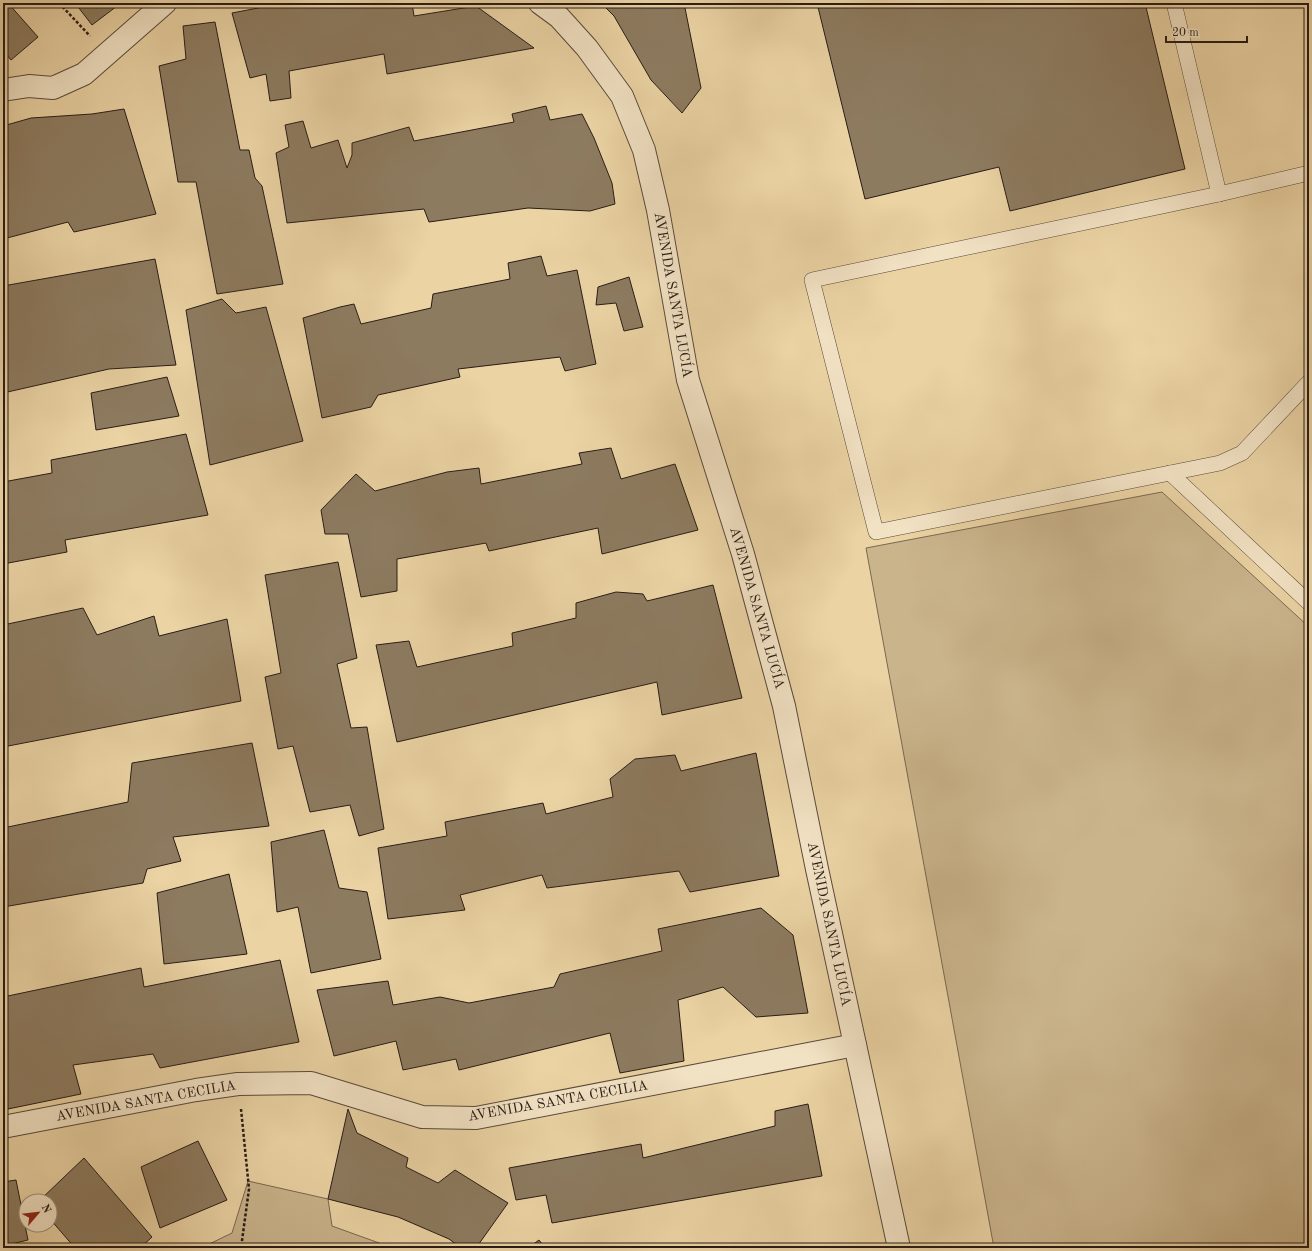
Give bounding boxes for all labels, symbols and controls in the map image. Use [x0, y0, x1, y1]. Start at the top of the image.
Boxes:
scale bar [1166, 18, 1247, 44]
text: 20 m [1172, 27, 1199, 39]
street label: AVENIDA SANTA LUCÍA [652, 211, 697, 379]
street label: AVENIDA SANTA LUCÍA [727, 525, 790, 691]
street label: AVENIDA SANTA LUCÍA [805, 840, 856, 1008]
street label: AVENIDA SANTA CECILIA [55, 1078, 237, 1124]
street label: AVENIDA SANTA CECILIA [467, 1078, 649, 1124]
north arrow [18, 1193, 58, 1233]
text: N [39, 1203, 53, 1216]

